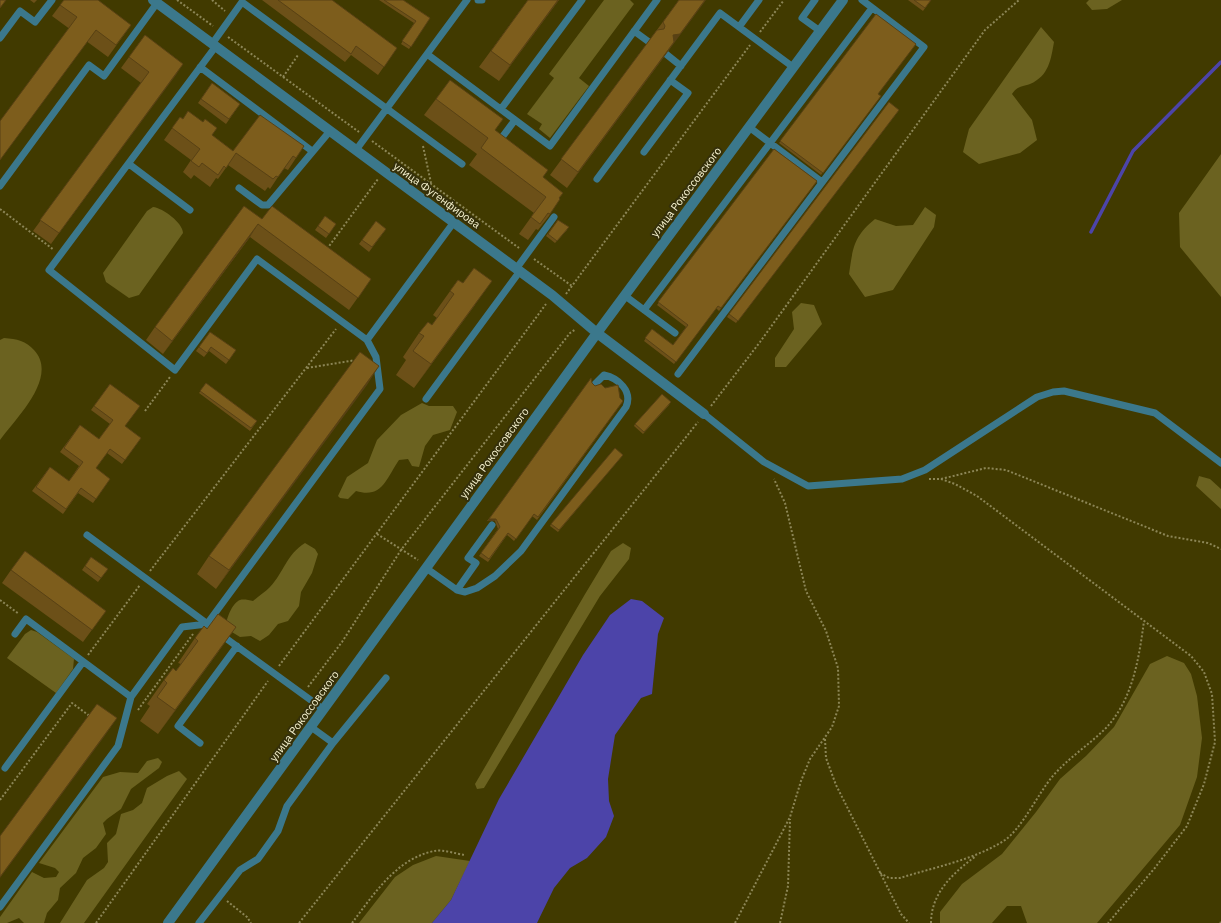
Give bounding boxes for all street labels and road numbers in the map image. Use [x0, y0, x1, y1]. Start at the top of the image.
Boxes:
street label: улица Рокоссовского [648, 144, 724, 240]
street label: улица Фугенфирова [391, 159, 483, 231]
street label: улица Рокоссовского [456, 405, 532, 501]
street label: улица Рокоссовского [266, 668, 342, 764]

